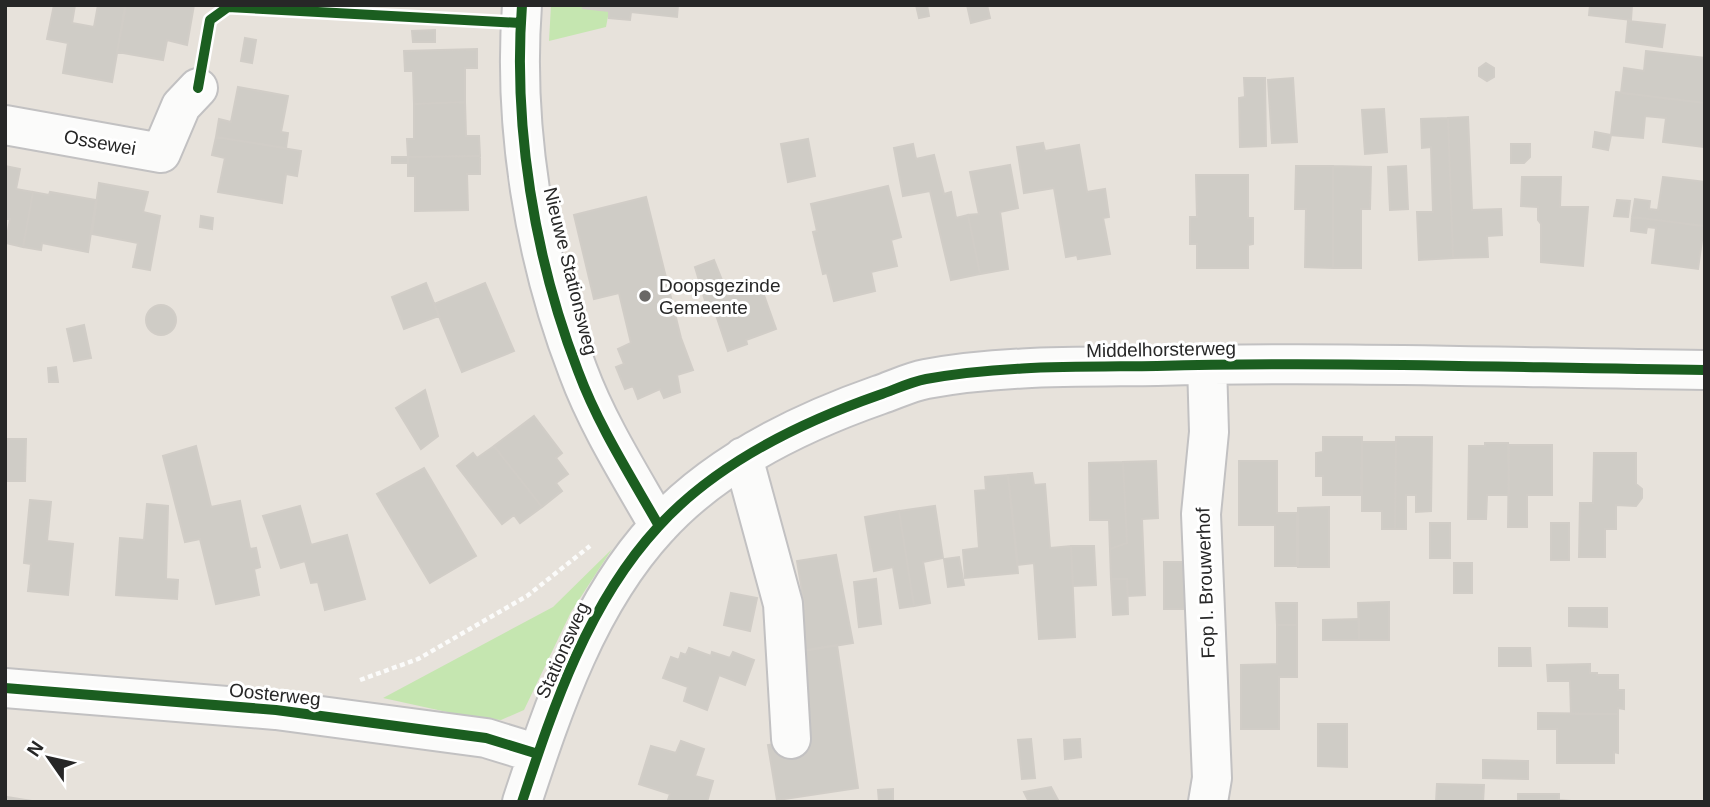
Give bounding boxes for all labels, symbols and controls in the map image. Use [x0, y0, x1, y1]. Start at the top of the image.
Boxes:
street label: Ossewei [62, 126, 138, 159]
street label: Nieuwe Stationsweg [540, 185, 602, 357]
place label: Doopsgezinde Gemeente [659, 275, 780, 318]
marker: Doopsgezinde Gemeente [637, 288, 653, 304]
street label: Middelhorsterweg [1086, 338, 1236, 361]
street label: Fop I. Brouwerhof [1192, 506, 1219, 659]
street label: Stationsweg [532, 599, 593, 702]
street label: Oosterweg [228, 679, 322, 710]
north arrow [14, 723, 84, 793]
text: N [23, 737, 48, 760]

